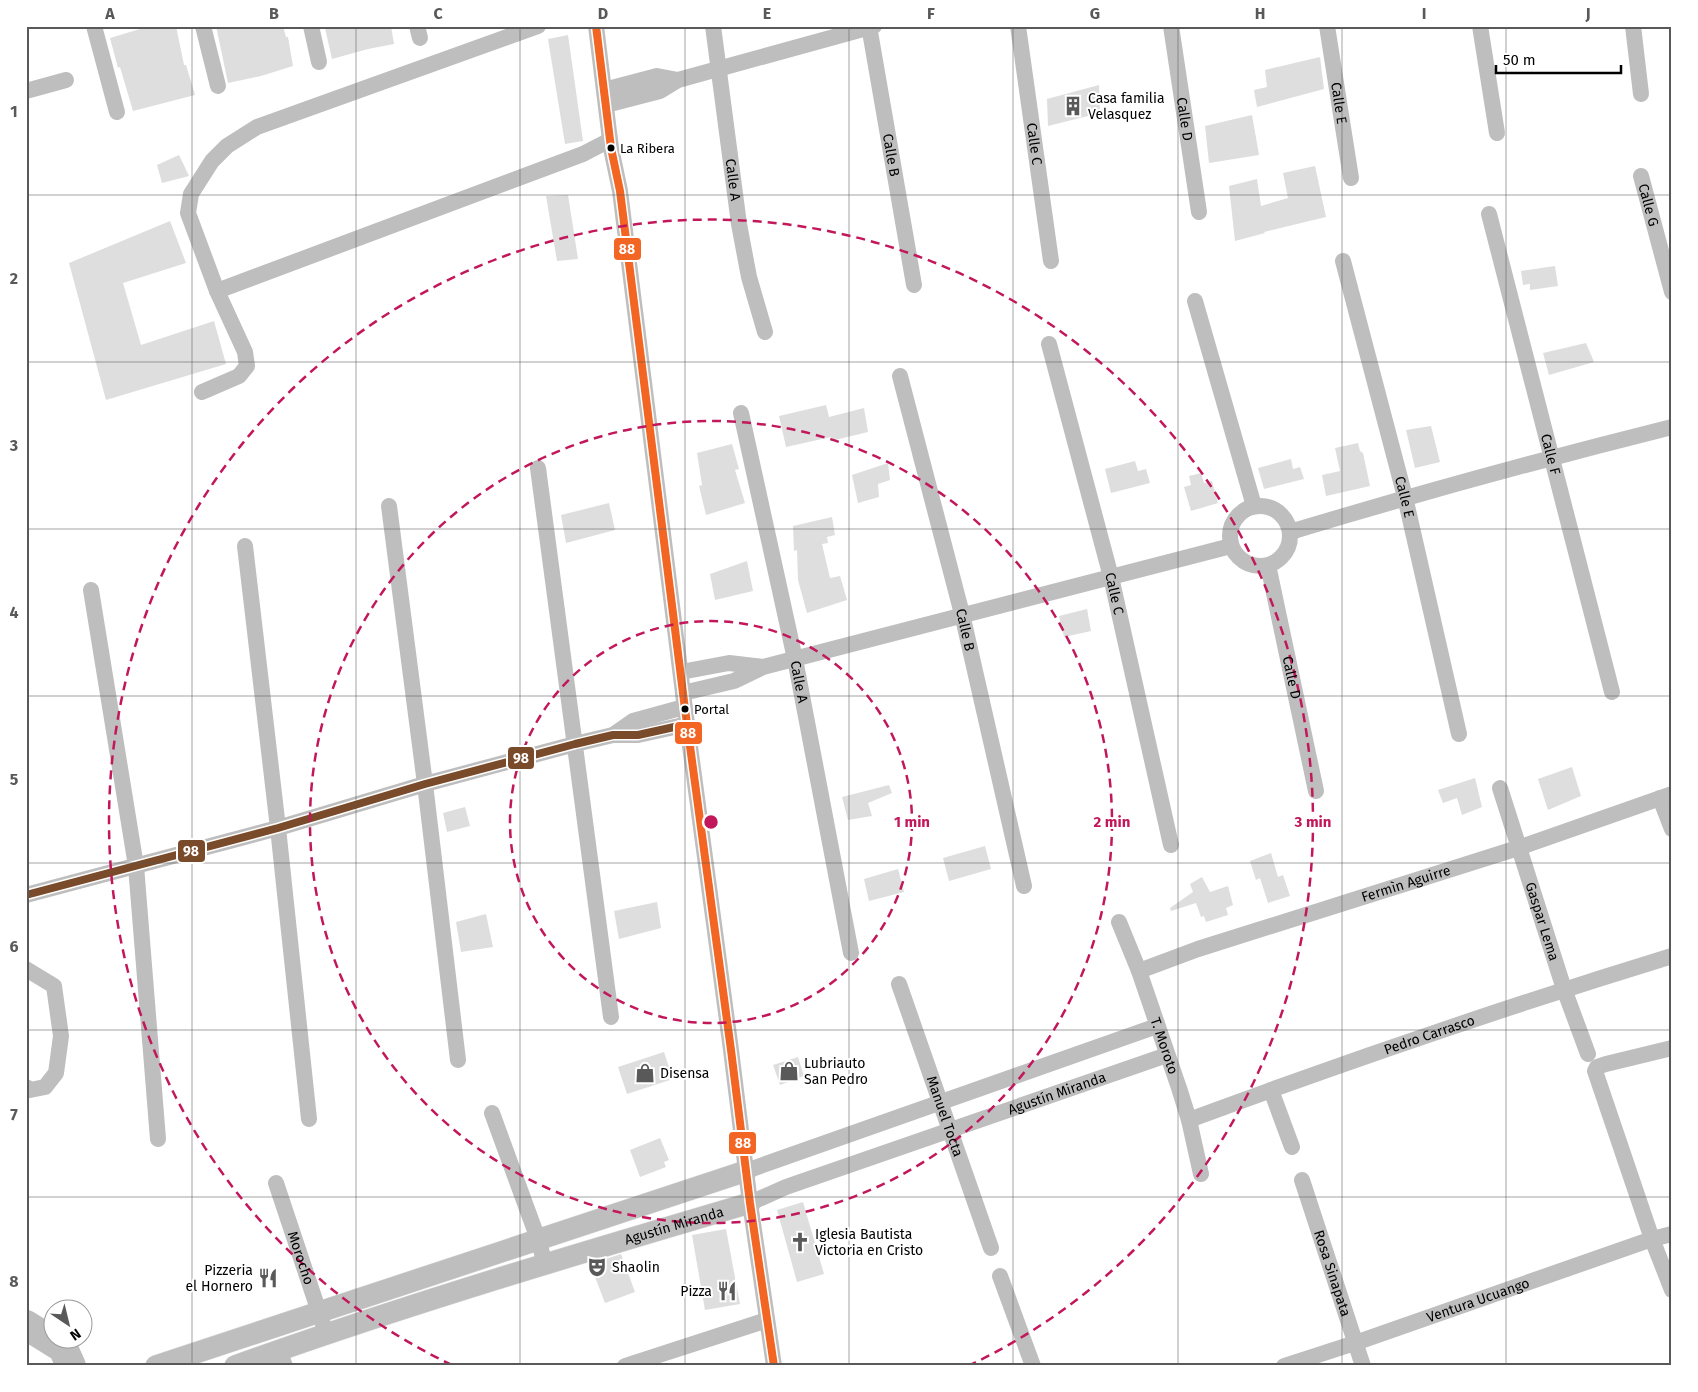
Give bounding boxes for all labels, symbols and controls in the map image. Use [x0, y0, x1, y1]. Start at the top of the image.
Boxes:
text: A [104, 4, 115, 23]
text: B [269, 4, 279, 23]
text: C [433, 4, 443, 23]
text: D [598, 4, 608, 23]
text: E [763, 4, 771, 23]
text: F [927, 4, 935, 23]
text: G [1090, 4, 1100, 23]
text: H [1255, 4, 1265, 23]
text: I [1422, 4, 1426, 23]
text: J [1584, 4, 1591, 23]
scale bar [1496, 42, 1620, 74]
text: 50 m [1503, 51, 1536, 69]
street label: Calle E [1327, 81, 1350, 125]
place label: Casa familia Velasquez [1088, 90, 1165, 123]
building icon: Casa familia Velasquez [1062, 95, 1084, 117]
street label: Calle D [1173, 96, 1196, 142]
text: 1 [10, 102, 18, 121]
street label: Calle C [1023, 122, 1045, 166]
street label: Calle B [879, 132, 903, 178]
place label: La Ribera [620, 141, 675, 156]
marker: La Ribera [606, 143, 616, 153]
street label: Calle A [721, 157, 744, 202]
street label: Calle G [1634, 182, 1662, 228]
line badge: 88 [613, 237, 642, 261]
text: 88 [619, 241, 635, 258]
text: 2 [10, 269, 18, 288]
street label: Calle F [1537, 432, 1564, 477]
text: 3 [9, 436, 18, 455]
street label: Calle E [1391, 475, 1417, 520]
street label: Calle C [1101, 571, 1127, 616]
text: 4 [9, 603, 19, 622]
street label: Calle B [952, 607, 978, 653]
street label: Calle D [1279, 654, 1304, 701]
street label: Calle A [786, 659, 811, 704]
place label: Portal [694, 702, 729, 717]
marker: Portal [680, 704, 690, 714]
line badge: 88 [674, 721, 703, 745]
text: 88 [680, 725, 696, 742]
line badge: 98 [507, 746, 535, 770]
text: 98 [513, 750, 529, 767]
text: 5 [10, 770, 19, 789]
centre of rings [702, 813, 720, 831]
text: 1 min [894, 813, 930, 831]
text: 2 min [1094, 813, 1130, 831]
text: 3 min [1294, 813, 1331, 831]
line badge: 98 [177, 839, 206, 863]
text: 98 [183, 843, 199, 860]
street label: Fermìn Aguirre [1359, 862, 1453, 906]
street label: Gaspar Lema [1522, 880, 1562, 963]
text: 6 [9, 937, 19, 956]
street label: Pedro Carrasco [1382, 1012, 1477, 1058]
street label: T. Moroto [1147, 1015, 1182, 1077]
place label: Lubriauto San Pedro [804, 1055, 868, 1088]
shop icon: Lubriauto San Pedro [778, 1060, 800, 1082]
shop icon: Disensa [634, 1062, 656, 1084]
place label: Disensa [660, 1065, 709, 1082]
street label: Agustín Miranda [1006, 1069, 1108, 1118]
street label: Manuel Tocta [923, 1074, 967, 1159]
text: 7 [10, 1105, 18, 1124]
line badge: 88 [728, 1131, 757, 1155]
text: 88 [735, 1135, 751, 1152]
street label: Agustín Miranda [623, 1203, 726, 1249]
place label: Iglesia Bautista Victoria en Cristo [815, 1226, 923, 1259]
street label: Rosa Sinapata [1310, 1228, 1354, 1319]
street label: Morocho [284, 1229, 317, 1287]
church icon: Iglesia Bautista Victoria en Cristo [789, 1231, 811, 1253]
theatre icon: Shaolin [586, 1256, 608, 1278]
place label: Shaolin [612, 1259, 660, 1276]
place label: Pizzeria el Hornero [185, 1262, 253, 1295]
restaurant icon: Pizzeria el Hornero [257, 1267, 279, 1289]
text: 8 [9, 1272, 19, 1291]
street label: Ventura Ucuango [1424, 1275, 1532, 1326]
restaurant icon: Pizza [716, 1280, 738, 1302]
place label: Pizza [680, 1283, 712, 1300]
north arrow [42, 1300, 92, 1350]
text: N [66, 1325, 84, 1344]

